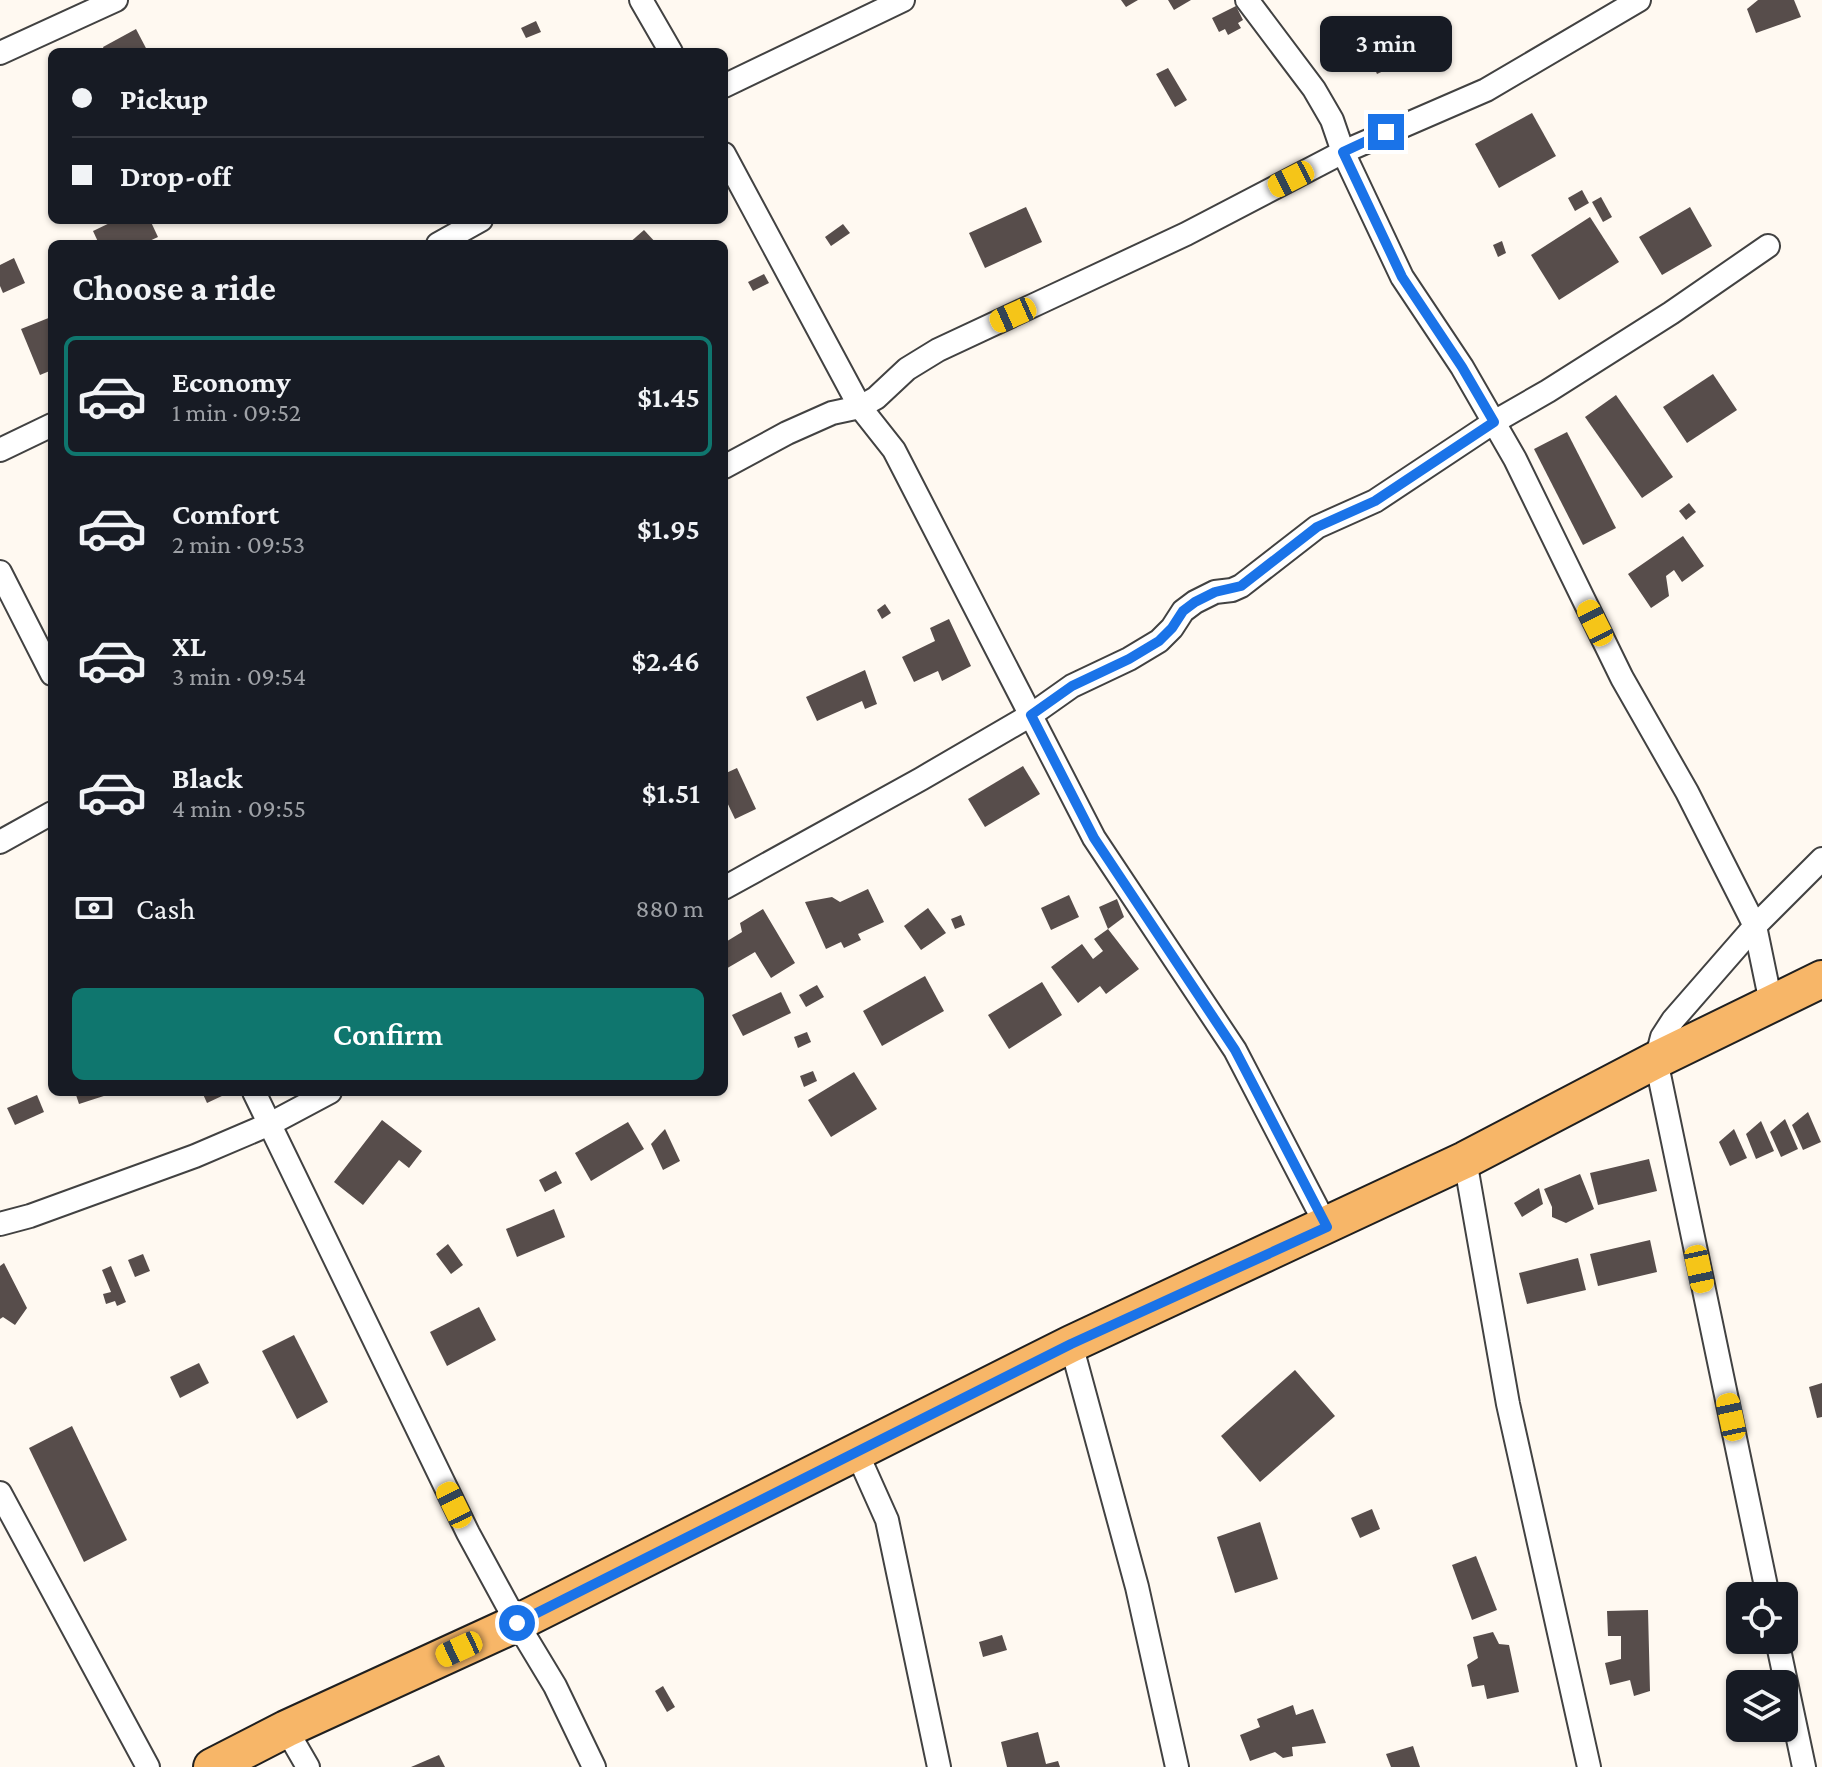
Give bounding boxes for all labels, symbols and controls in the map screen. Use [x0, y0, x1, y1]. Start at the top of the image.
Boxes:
callout: 3 min [1320, 16, 1452, 72]
text: 3 min [1356, 29, 1416, 58]
text: Pickup [120, 82, 208, 115]
route end [1368, 114, 1404, 150]
car [1264, 157, 1318, 201]
text: Drop-off [120, 159, 231, 192]
text: Choose a ride [72, 268, 276, 308]
car [986, 294, 1040, 336]
icon: car [76, 360, 148, 432]
text: Economy [172, 365, 291, 398]
text: $1.45 [637, 380, 700, 413]
text: 1 min · 09:52 [172, 398, 301, 427]
icon: car [76, 492, 148, 564]
text: Comfort [172, 497, 279, 530]
text: $1.95 [637, 512, 700, 545]
text: 2 min · 09:53 [172, 530, 305, 559]
car [1573, 596, 1617, 650]
icon: car [76, 624, 148, 696]
text: XL [172, 629, 206, 662]
text: $2.46 [632, 644, 700, 677]
text: 3 min · 09:54 [172, 662, 306, 691]
icon: car [76, 756, 148, 828]
text: Black [172, 761, 243, 794]
text: $1.51 [642, 776, 700, 809]
text: 4 min · 09:55 [172, 794, 306, 823]
icon: cash [72, 886, 116, 930]
text: Cash [136, 892, 195, 925]
text: 880 m [636, 894, 704, 923]
button: Confirm [72, 988, 704, 1080]
car [1682, 1243, 1716, 1295]
car [1714, 1391, 1748, 1443]
car [433, 1478, 475, 1532]
map controls [1726, 1582, 1798, 1742]
button: locate [1726, 1582, 1798, 1654]
route start [499, 1605, 535, 1641]
car [432, 1628, 486, 1670]
button: layers [1726, 1670, 1798, 1742]

